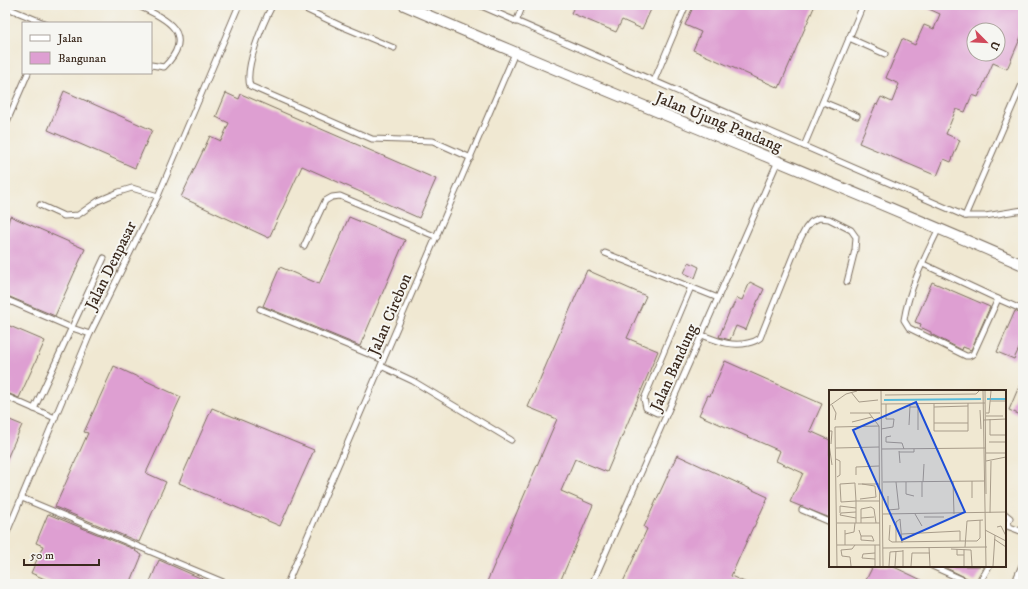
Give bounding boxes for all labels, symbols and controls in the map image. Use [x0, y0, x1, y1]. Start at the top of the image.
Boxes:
legend [22, 22, 152, 74]
north arrow [966, 22, 1006, 62]
text: Jalan [57, 31, 83, 46]
text: U [986, 39, 1002, 53]
text: Bangunan [58, 51, 107, 66]
street label: Jalan Ujung Pandang [650, 87, 785, 157]
street label: Jalan Denpasar [80, 218, 141, 315]
street label: Jalan Cirebon [363, 270, 416, 360]
street label: Jalan Bandung [645, 321, 702, 416]
inset map [829, 390, 1006, 567]
scale bar [24, 541, 99, 567]
text: 50 m [30, 548, 54, 563]

